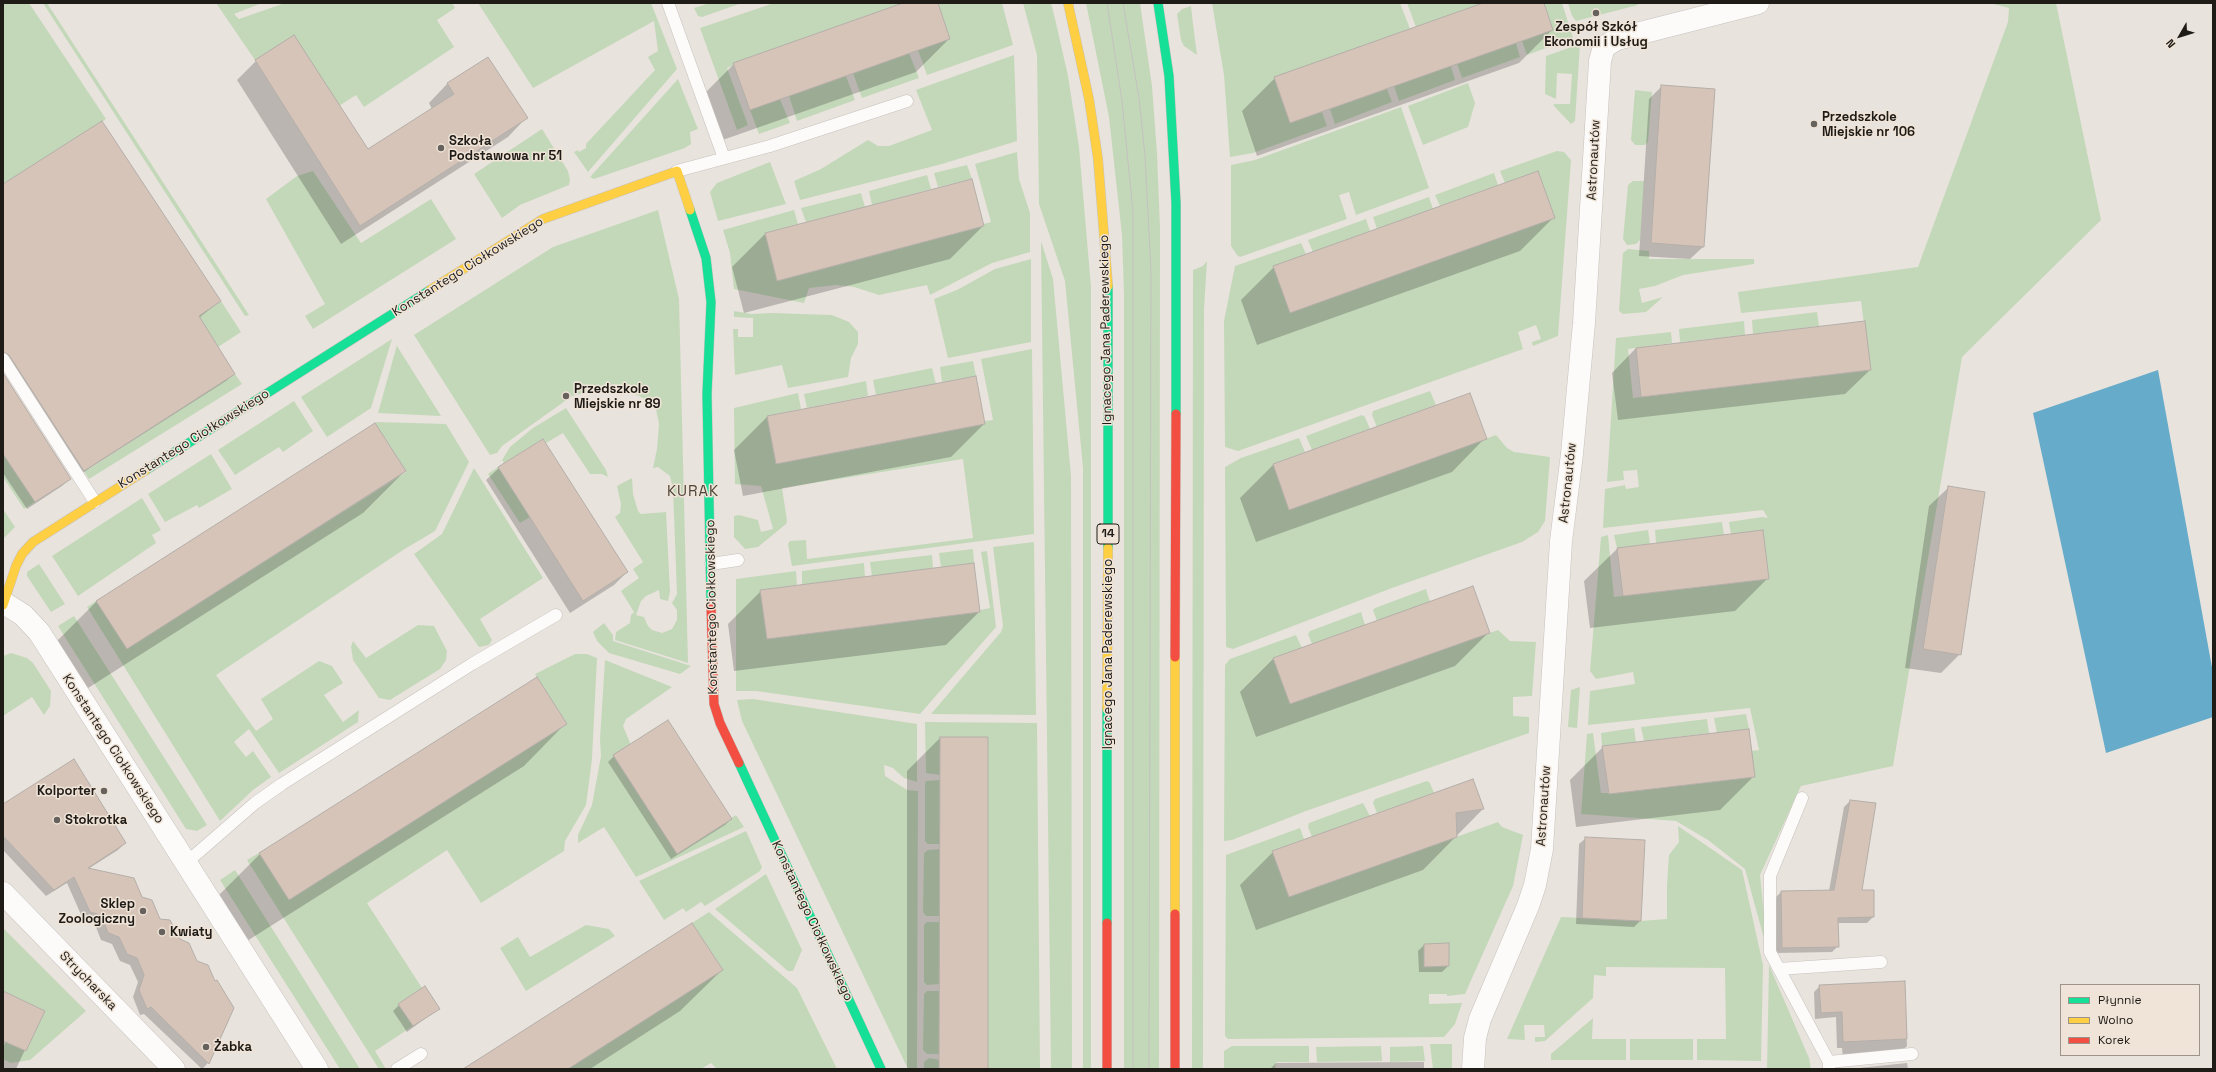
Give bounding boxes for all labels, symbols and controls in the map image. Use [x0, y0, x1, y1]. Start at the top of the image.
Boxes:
marker: Zespół Szkół Ekonomii i Usług [1591, 8, 1601, 18]
north arrow [2160, 16, 2200, 56]
place label: Zespół Szkół Ekonomii i Usług [1544, 19, 1648, 50]
text: N [2163, 36, 2178, 51]
place label: Przedszkole Miejskie nr 106 [1822, 109, 1915, 140]
street label: Astronautów [1584, 119, 1604, 201]
marker: Przedszkole Miejskie nr 106 [1809, 119, 1819, 129]
place label: Szkoła Podstawowa nr 51 [449, 133, 562, 164]
marker: Szkoła Podstawowa nr 51 [436, 143, 446, 153]
street label: Konstantego Ciołkowskiego [390, 214, 546, 320]
street label: Ignacego Jana Paderewskiego [1097, 235, 1115, 425]
place label: Przedszkole Miejskie nr 89 [574, 381, 661, 412]
street label: Konstantego Ciołkowskiego [116, 386, 272, 492]
marker: Przedszkole Miejskie nr 89 [561, 391, 571, 401]
street label: Astronautów [1556, 442, 1580, 524]
district label: KURAK [667, 483, 719, 501]
street label: Konstantego Ciołkowskiego [703, 519, 721, 695]
road number: 14 [1097, 524, 1119, 544]
street label: Ignacego Jana Paderewskiego [1100, 559, 1116, 749]
street label: Konstantego Ciołkowskiego [59, 671, 167, 827]
street label: Astronautów [1533, 765, 1555, 847]
place label: Kolporter [37, 783, 96, 799]
marker: Kolporter [99, 786, 109, 796]
place label: Stokrotka [65, 812, 127, 828]
marker: Stokrotka [52, 815, 62, 825]
street label: Konstantego Ciołkowskiego [768, 838, 856, 1004]
place label: Sklep Zoologiczny [58, 896, 135, 927]
marker: Sklep Zoologiczny [138, 906, 148, 916]
place label: Kwiaty [170, 924, 213, 940]
marker: Kwiaty [157, 927, 167, 937]
street label: Strycharska [56, 948, 120, 1014]
legend [2060, 984, 2200, 1056]
text: Płynnie [2098, 992, 2142, 1008]
text: Wolno [2098, 1012, 2133, 1028]
text: Korek [2098, 1032, 2130, 1048]
place label: Żabka [214, 1039, 252, 1055]
marker: Żabka [201, 1042, 211, 1052]

